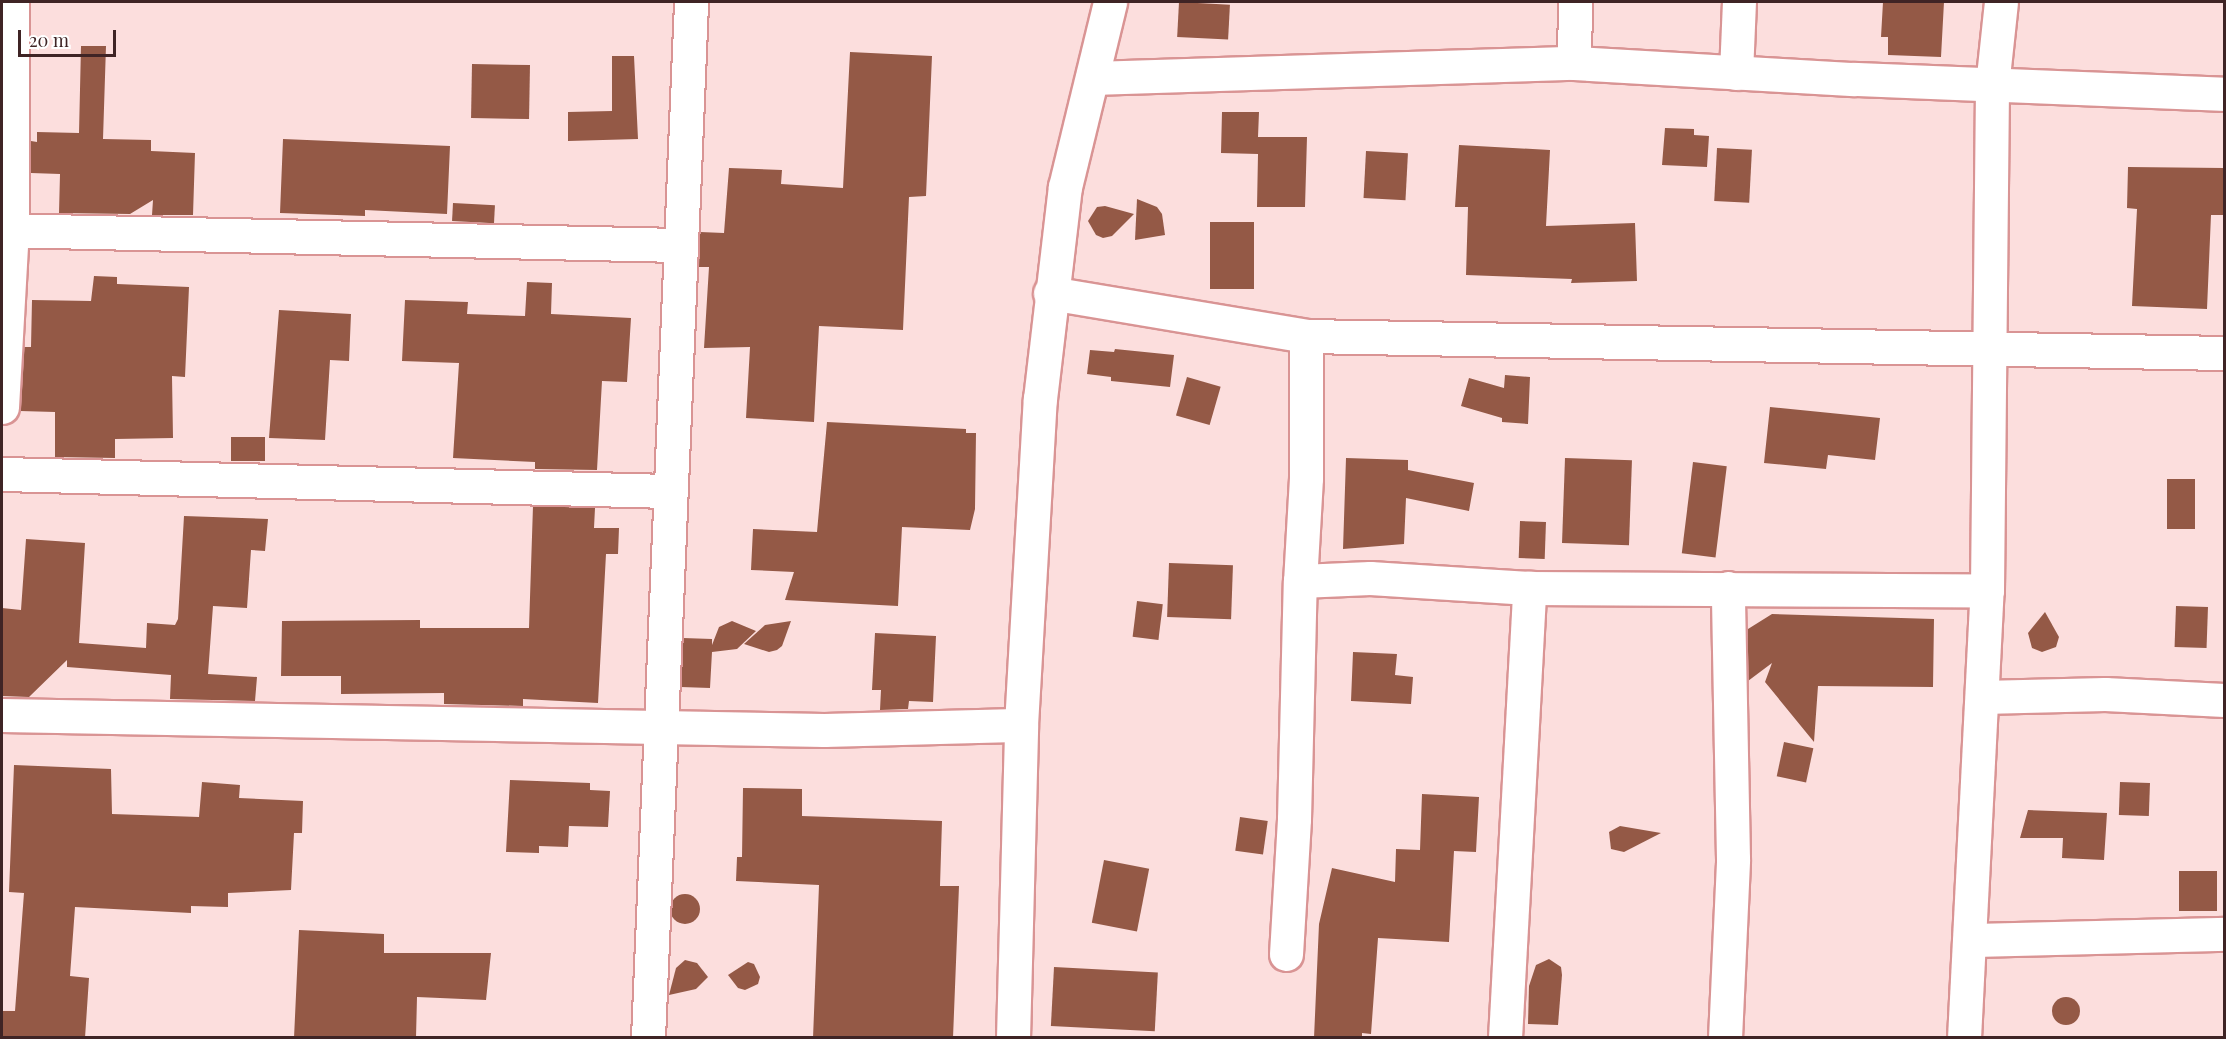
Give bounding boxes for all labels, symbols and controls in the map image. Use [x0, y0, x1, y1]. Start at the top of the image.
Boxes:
scale bar [21, 18, 118, 56]
text: 20 m [29, 28, 69, 52]

